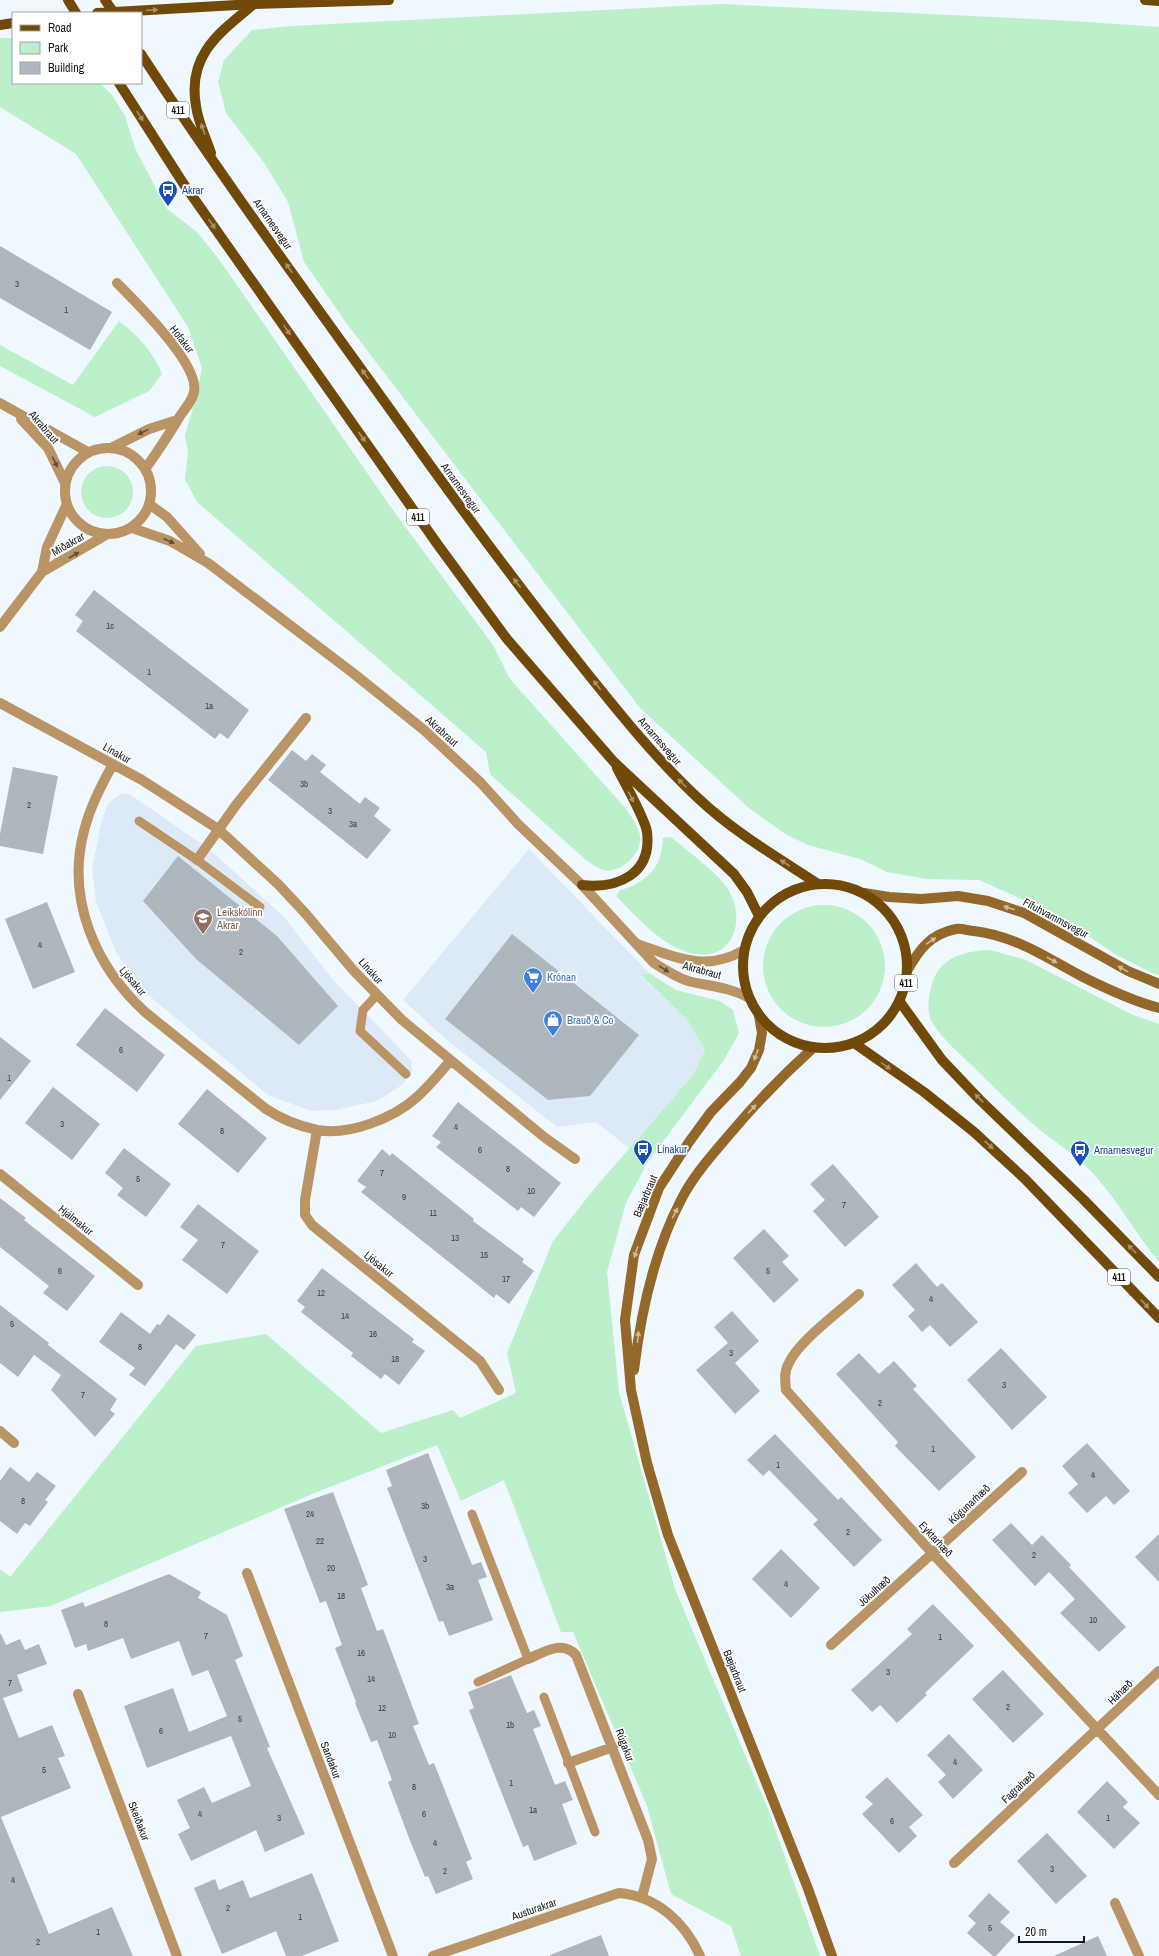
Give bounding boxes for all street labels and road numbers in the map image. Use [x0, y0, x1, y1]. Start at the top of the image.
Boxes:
road number: 411 [167, 102, 189, 118]
street label: Arnarnesvegur [250, 195, 296, 252]
street label: Hofakur [167, 322, 197, 356]
street label: Akrabraut [25, 407, 62, 447]
street label: Arnarnesvegur [437, 459, 484, 516]
road number: 411 [407, 509, 429, 525]
street label: Miðakrar [49, 529, 87, 559]
street label: Akrabraut [422, 712, 462, 750]
street label: Arnarnesvegur [635, 713, 685, 768]
street label: Línakur [100, 740, 134, 766]
street label: Fífuhvammsvegur [1021, 895, 1091, 941]
street label: Línakur [356, 955, 386, 987]
street label: Akrabraut [680, 958, 723, 982]
street label: Ljósakur [117, 964, 149, 998]
road number: 411 [895, 975, 917, 991]
street label: Bæjarbraut [630, 1172, 660, 1219]
street label: Hjálmakur [56, 1202, 96, 1238]
street label: Ljósakur [361, 1248, 397, 1280]
road number: 411 [1108, 1269, 1130, 1285]
street label: Kögunarhæð [945, 1481, 993, 1527]
street label: Eyktarhæð [916, 1518, 956, 1560]
street label: Jökulhæð [855, 1573, 893, 1609]
street label: Bæjarbraut [720, 1648, 750, 1695]
street label: Háhæð [1104, 1677, 1136, 1707]
street label: Rúgakur [612, 1727, 638, 1763]
street label: Sandakur [318, 1739, 344, 1781]
street label: Fagrahæð [998, 1768, 1038, 1806]
street label: Skeiðakur [125, 1800, 153, 1842]
street label: Austurakrar [509, 1895, 558, 1924]

